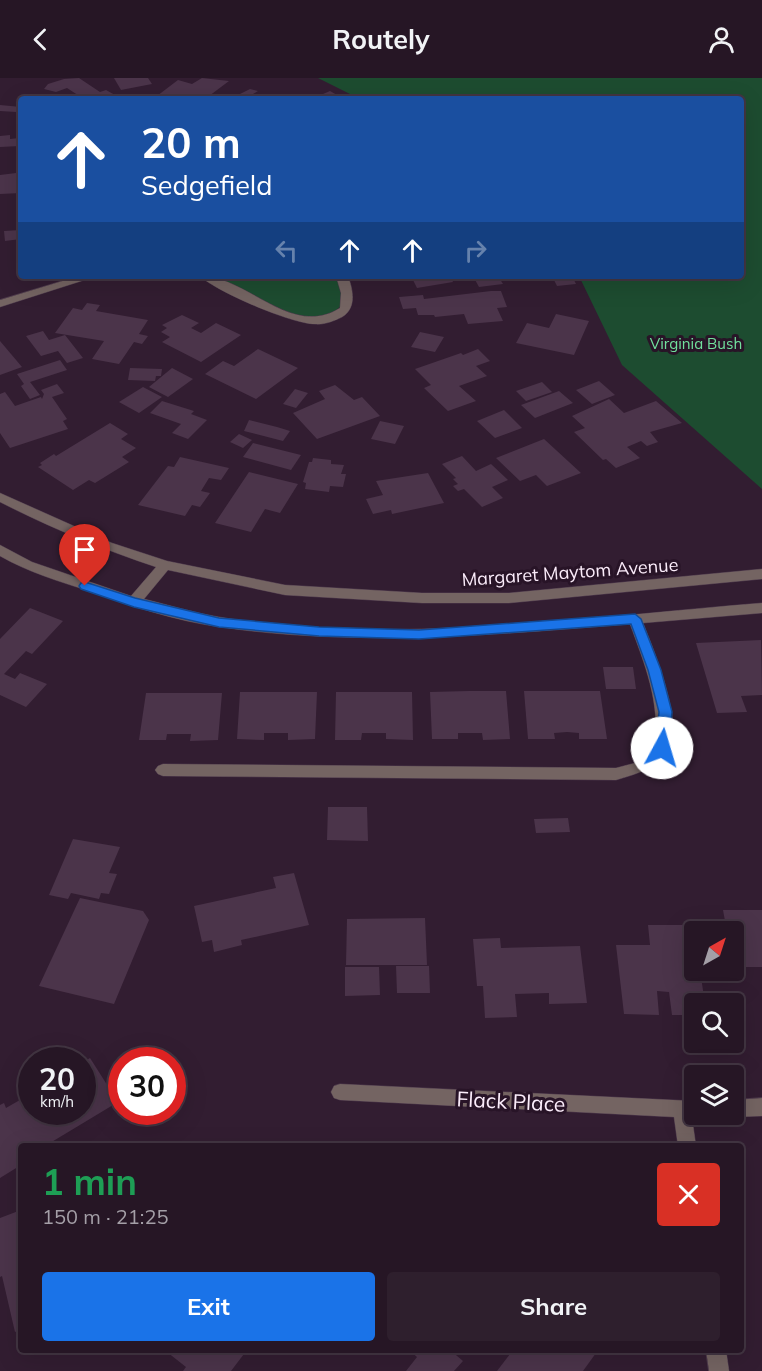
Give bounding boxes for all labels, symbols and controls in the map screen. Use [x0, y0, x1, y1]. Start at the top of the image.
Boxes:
text: Routely [332, 22, 430, 56]
icon: back [24, 23, 57, 56]
icon: person [705, 23, 738, 56]
text: 20 m [141, 116, 241, 169]
icon: ahead [42, 120, 120, 198]
text: Sedgefield [141, 168, 272, 202]
icon: left [270, 234, 303, 267]
icon: ahead [333, 234, 366, 267]
icon: ahead [396, 234, 429, 267]
icon: right [459, 234, 492, 267]
park label: Virginia Bush [650, 334, 742, 353]
pin [59, 524, 110, 586]
icon: arrive [68, 533, 101, 566]
street label: Margaret Maytom Avenue [461, 553, 679, 591]
position arrow [630, 716, 694, 780]
north arrow [684, 921, 744, 981]
map controls [684, 921, 744, 1125]
button: search [684, 993, 744, 1053]
speed limit sign: 30 [108, 1047, 186, 1125]
text: 20 [39, 1060, 75, 1098]
button: layers [684, 1065, 744, 1125]
street label: Flack Place [456, 1085, 566, 1117]
text: km/h [40, 1092, 74, 1111]
text: 1 min [42, 1159, 137, 1204]
button: close [657, 1163, 720, 1226]
text: 150 m · 21:25 [42, 1204, 168, 1229]
button: Exit [42, 1272, 375, 1341]
button: Share [387, 1272, 720, 1341]

